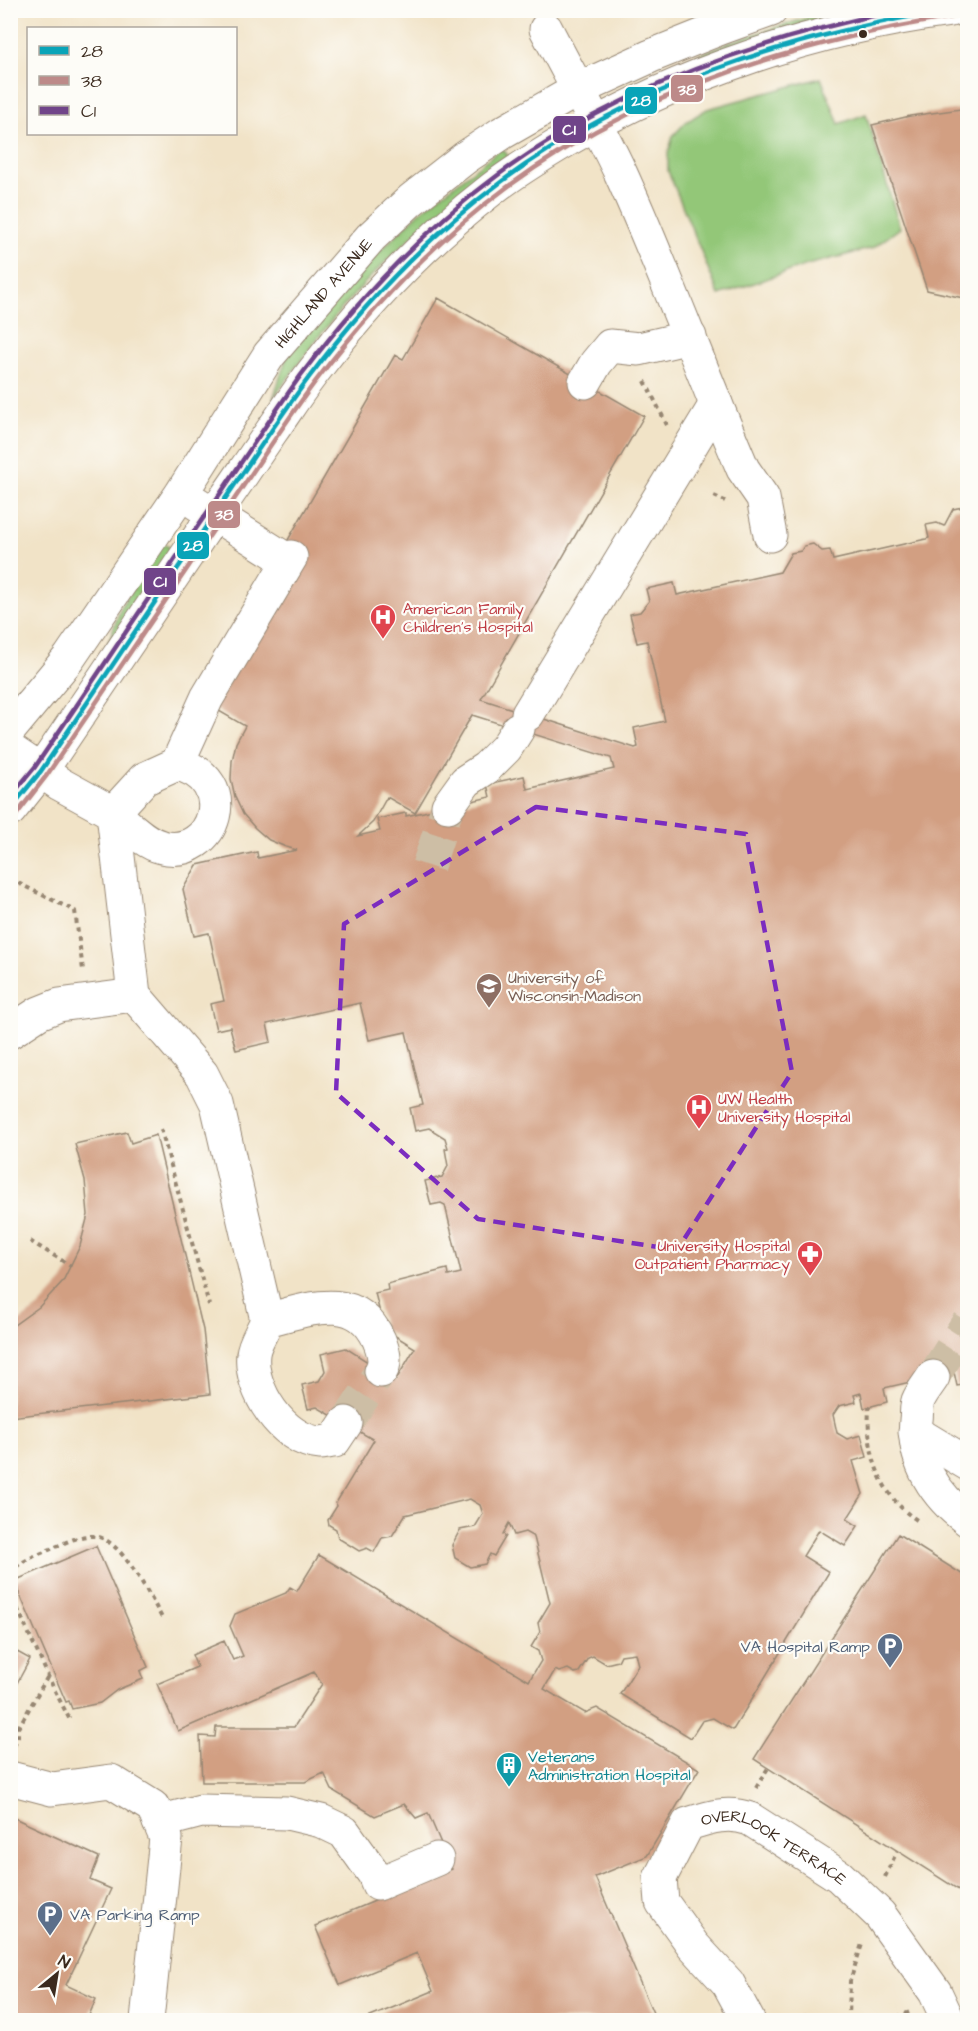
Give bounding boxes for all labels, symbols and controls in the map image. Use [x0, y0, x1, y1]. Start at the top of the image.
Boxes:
legend [27, 27, 237, 135]
unlabelled marker [857, 28, 869, 40]
text: 28 [81, 39, 103, 64]
text: 38 [81, 69, 102, 94]
line badge: 38 [670, 74, 704, 103]
text: 38 [677, 79, 697, 101]
line badge: 28 [624, 86, 658, 115]
text: 28 [630, 90, 651, 112]
text: C1 [81, 99, 96, 124]
line badge: C1 [552, 115, 587, 144]
text: C1 [562, 119, 577, 141]
street label: HIGHLAND AVENUE [270, 233, 378, 353]
line badge: 38 [207, 500, 241, 529]
text: 38 [214, 504, 234, 526]
line badge: 28 [176, 531, 210, 560]
text: 28 [182, 535, 203, 557]
line badge: C1 [143, 567, 177, 596]
text: C1 [153, 571, 168, 593]
place label: American Family Children's Hospital [403, 598, 533, 638]
hospital icon: American Family Children's Hospital [368, 602, 398, 640]
place label: University of Wisconsin-Madison [508, 967, 641, 1007]
school or university icon: University of Wisconsin-Madison [474, 971, 504, 1009]
place label: UW Health University Hospital [718, 1088, 850, 1129]
hospital icon: UW Health University Hospital [684, 1092, 714, 1130]
place label: University Hospital Outpatient Pharmacy [635, 1235, 790, 1276]
pharmacy icon: University Hospital Outpatient Pharmacy [795, 1239, 825, 1277]
parking icon: VA Hospital Ramp [875, 1631, 905, 1669]
place label: VA Hospital Ramp [741, 1636, 870, 1658]
place label: Veterans Administration Hospital [528, 1746, 691, 1786]
building icon: Veterans Administration Hospital [494, 1750, 524, 1788]
street label: OVERLOOK TERRACE [698, 1805, 852, 1891]
parking icon: VA Parking Ramp [35, 1899, 65, 1937]
place label: VA Parking Ramp [70, 1904, 200, 1927]
north arrow [27, 1944, 87, 2004]
text: N [54, 1950, 74, 1974]

